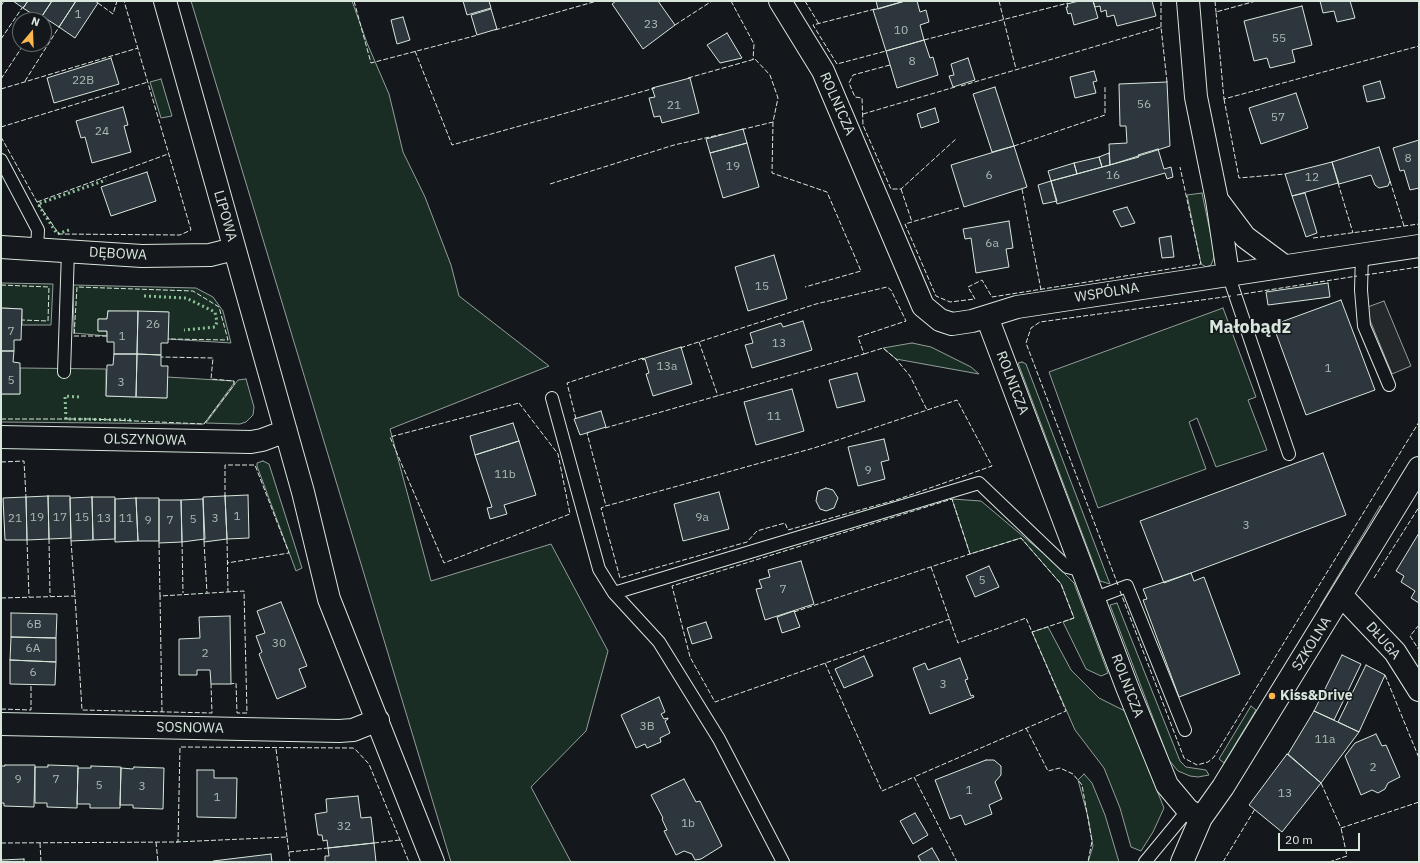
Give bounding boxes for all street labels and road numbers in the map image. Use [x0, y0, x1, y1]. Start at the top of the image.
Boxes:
street label: ROLNICZA [816, 70, 858, 138]
street label: LIPOWA [210, 188, 240, 244]
street label: DĘBOWA [89, 244, 147, 264]
street label: WSPÓLNA [1074, 280, 1140, 306]
street label: ROLNICZA [992, 349, 1032, 417]
street label: OLSZYNOWA [104, 431, 186, 449]
street label: SZKOLNA [1289, 614, 1335, 674]
street label: DŁUGA [1362, 619, 1404, 663]
street label: ROLNICZA [1107, 652, 1147, 720]
street label: SOSNOWA [156, 719, 224, 737]

